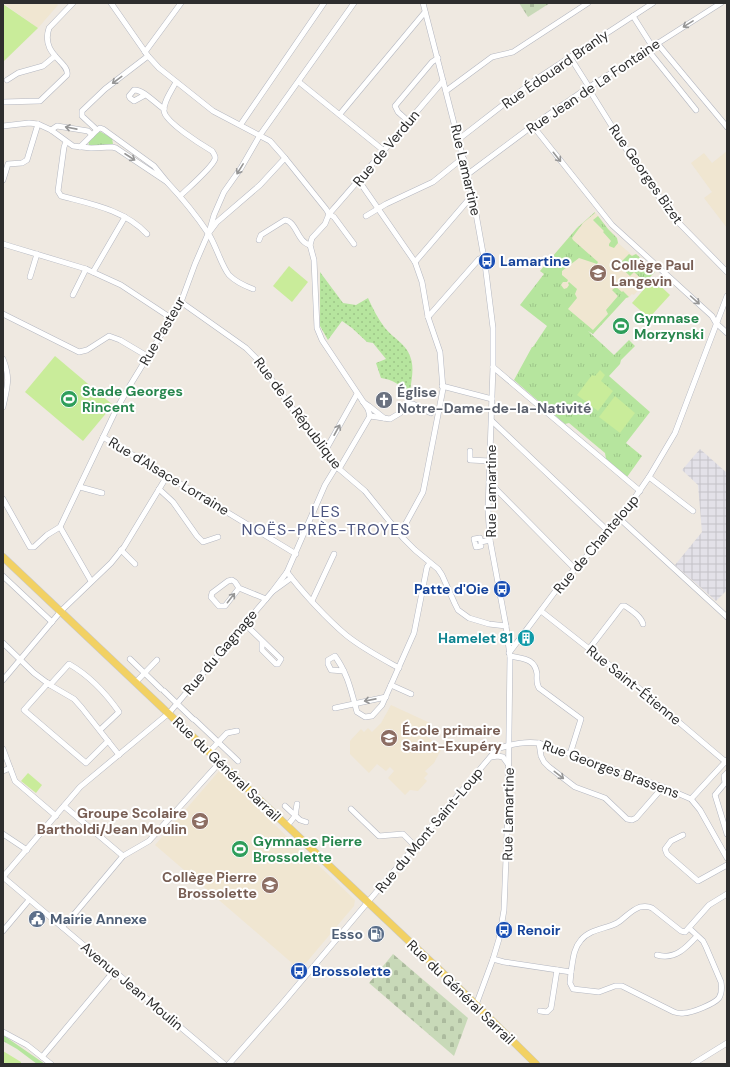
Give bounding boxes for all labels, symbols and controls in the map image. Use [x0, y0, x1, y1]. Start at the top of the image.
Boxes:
one-way arrow [682, 20, 694, 28]
street label: Rue Édouard Branly [498, 25, 612, 113]
street label: Rue Jean de La Fontaine [523, 34, 663, 138]
one-way arrow [112, 75, 123, 84]
street label: Rue de Verdun [349, 106, 423, 190]
street label: Rue Georges Bizet [605, 121, 687, 227]
street label: Rue Lamartine [447, 123, 485, 217]
one-way arrow [65, 124, 78, 132]
one-way arrow [553, 151, 562, 162]
one-way arrow [124, 154, 136, 162]
one-way arrow [236, 163, 244, 175]
bus stop icon: Lamartine [477, 251, 497, 271]
place label: Lamartine [500, 252, 570, 270]
place label: Collège Paul Langevin [611, 256, 694, 290]
school or university icon: Collège Paul Langevin [588, 263, 608, 283]
street label: Rue Pasteur [135, 293, 189, 369]
one-way arrow [690, 296, 700, 305]
place label: Gymnase Morzynski [634, 309, 704, 343]
sports icon: Gymnase Morzynski [611, 316, 631, 336]
street label: Rue de la République [250, 353, 346, 473]
place label: Stade Georges Rincent [82, 382, 183, 416]
place label: Église Notre-Dame-de-la-Nativité [397, 383, 591, 417]
sports icon: Stade Georges Rincent [59, 389, 79, 409]
church icon: Église Notre-Dame-de-la-Nativité [374, 390, 394, 410]
one-way arrow [334, 424, 342, 436]
street label: Rue d'Alsace Lorraine [105, 433, 233, 519]
street label: Rue Lamartine [482, 444, 500, 538]
street label: Rue de Chanteloup [549, 491, 643, 597]
district label: LES NOËS-PRÈS-TROYES [241, 501, 411, 540]
bus stop icon: Patte d'Oie [492, 579, 512, 599]
place label: Patte d'Oie [414, 580, 489, 598]
one-way arrow [227, 593, 235, 604]
street label: Rue du Gagnage [179, 606, 261, 698]
building icon: Hamelet 81 [516, 628, 536, 648]
place label: Hamelet 81 [438, 629, 513, 647]
street label: Rue Saint-Étienne [583, 641, 685, 729]
one-way arrow [364, 697, 377, 705]
street label: Rue du Général Sarrail [169, 713, 285, 825]
place label: École primaire Saint-Exupéry [402, 721, 502, 755]
school or university icon: École primaire Saint-Exupéry [379, 728, 399, 748]
street label: Rue Georges Brassens [540, 736, 682, 802]
street label: Rue du Mont Saint-Loup [371, 763, 487, 896]
street label: Rue Lamartine [498, 767, 518, 861]
one-way arrow [553, 770, 564, 779]
place label: Groupe Scolaire Bartholdi/Jean Moulin [37, 804, 187, 838]
school or university icon: Groupe Scolaire Bartholdi/Jean Moulin [190, 811, 210, 831]
place label: Gymnase Pierre Brossolette [253, 832, 362, 866]
sports icon: Gymnase Pierre Brossolette [230, 839, 250, 859]
place label: Collège Pierre Brossolette [162, 868, 257, 902]
school or university icon: Collège Pierre Brossolette [260, 875, 280, 895]
public building icon: Mairie Annexe [27, 909, 47, 929]
place label: Mairie Annexe [50, 910, 147, 928]
bus stop icon: Renoir [494, 920, 514, 940]
place label: Renoir [517, 921, 561, 939]
fuel station icon: Esso [366, 924, 386, 944]
place label: Esso [331, 925, 363, 943]
street label: Rue du Général Sarrail [403, 936, 519, 1048]
street label: Avenue Jean Moulin [77, 938, 187, 1034]
bus stop icon: Brossolette [289, 961, 309, 981]
place label: Brossolette [312, 962, 391, 980]

